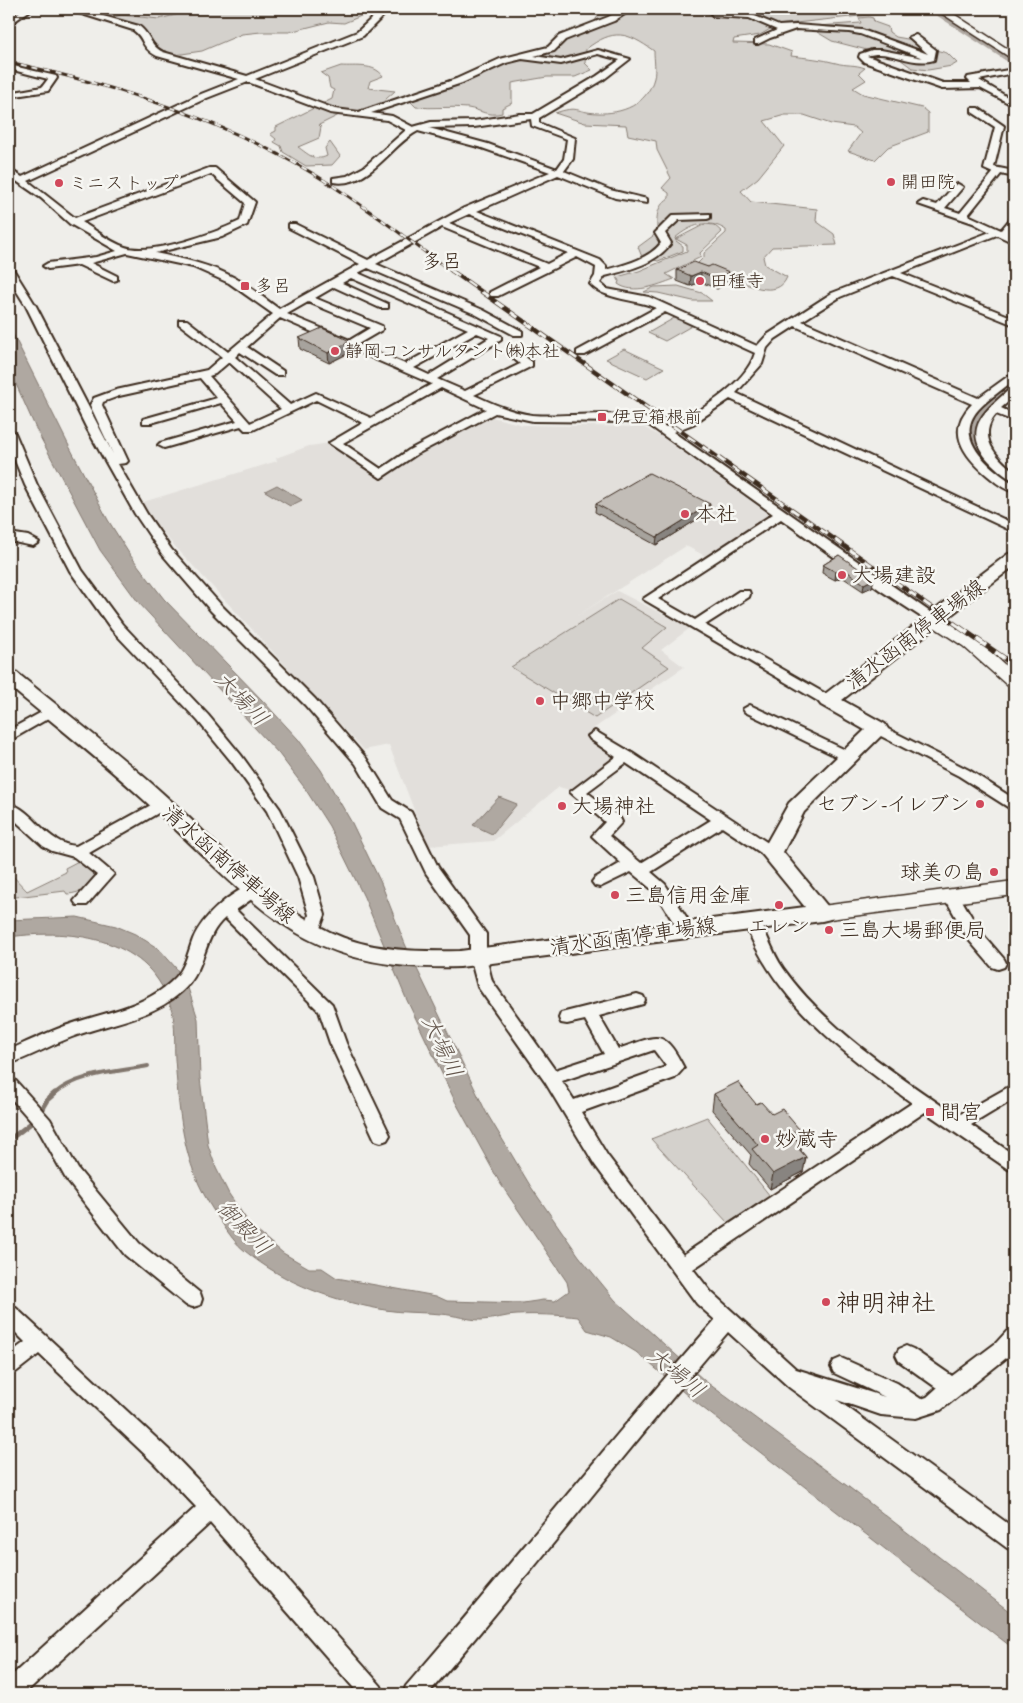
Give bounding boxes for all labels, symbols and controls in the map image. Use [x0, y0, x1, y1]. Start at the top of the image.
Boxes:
place label: 開田院 [901, 171, 955, 193]
place label: ミニストップ [69, 172, 179, 194]
marker: 開田院 [885, 176, 897, 188]
marker: ミニストップ [53, 177, 65, 189]
district label: 多呂 [422, 249, 462, 274]
place label: 田種寺 [710, 270, 764, 292]
place label: 多呂 [255, 275, 291, 297]
marker: 田種寺 [694, 275, 706, 287]
marker: 多呂 [239, 280, 251, 292]
place label: 静岡コンサルタント㈱本社 [345, 340, 560, 362]
marker: 静岡コンサルタント㈱本社 [329, 345, 341, 357]
place label: 伊豆箱根前 [612, 406, 702, 428]
marker: 伊豆箱根前 [596, 411, 608, 423]
place label: 本社 [695, 501, 737, 527]
marker: 本社 [679, 508, 691, 520]
place label: 大場建設 [852, 562, 936, 588]
marker: 大場建設 [836, 569, 848, 581]
street label: 清水函南停車場線 [840, 573, 990, 695]
water label: 大場川 [208, 665, 274, 732]
place label: 中郷中学校 [550, 688, 655, 714]
marker: 中郷中学校 [534, 695, 546, 707]
place label: セブン-イレブン [816, 791, 970, 817]
place label: 大場神社 [572, 793, 656, 819]
marker: セブン-イレブン [974, 798, 986, 810]
street label: 清水函南停車場線 [157, 799, 301, 929]
marker: 大場神社 [556, 800, 568, 812]
place label: 球美の島 [900, 859, 984, 885]
marker: 球美の島 [988, 866, 1000, 878]
place label: 三島信用金庫 [625, 882, 751, 908]
marker: 三島信用金庫 [609, 889, 621, 901]
marker: エレン [773, 899, 785, 911]
street label: 清水函南停車場線 [548, 911, 718, 961]
place label: エレン [748, 913, 811, 939]
place label: 三島大場郵便局 [839, 917, 986, 943]
marker: 三島大場郵便局 [823, 924, 835, 936]
water label: 大場川 [415, 1011, 469, 1082]
place label: 間宮 [940, 1099, 982, 1125]
marker: 間宮 [924, 1106, 936, 1118]
place label: 妙蔵寺 [775, 1126, 838, 1152]
marker: 妙蔵寺 [759, 1133, 771, 1145]
water label: 御殿川 [211, 1194, 277, 1261]
place label: 神明神社 [836, 1287, 936, 1319]
marker: 神明神社 [820, 1296, 832, 1308]
water label: 大場川 [642, 1341, 711, 1404]

